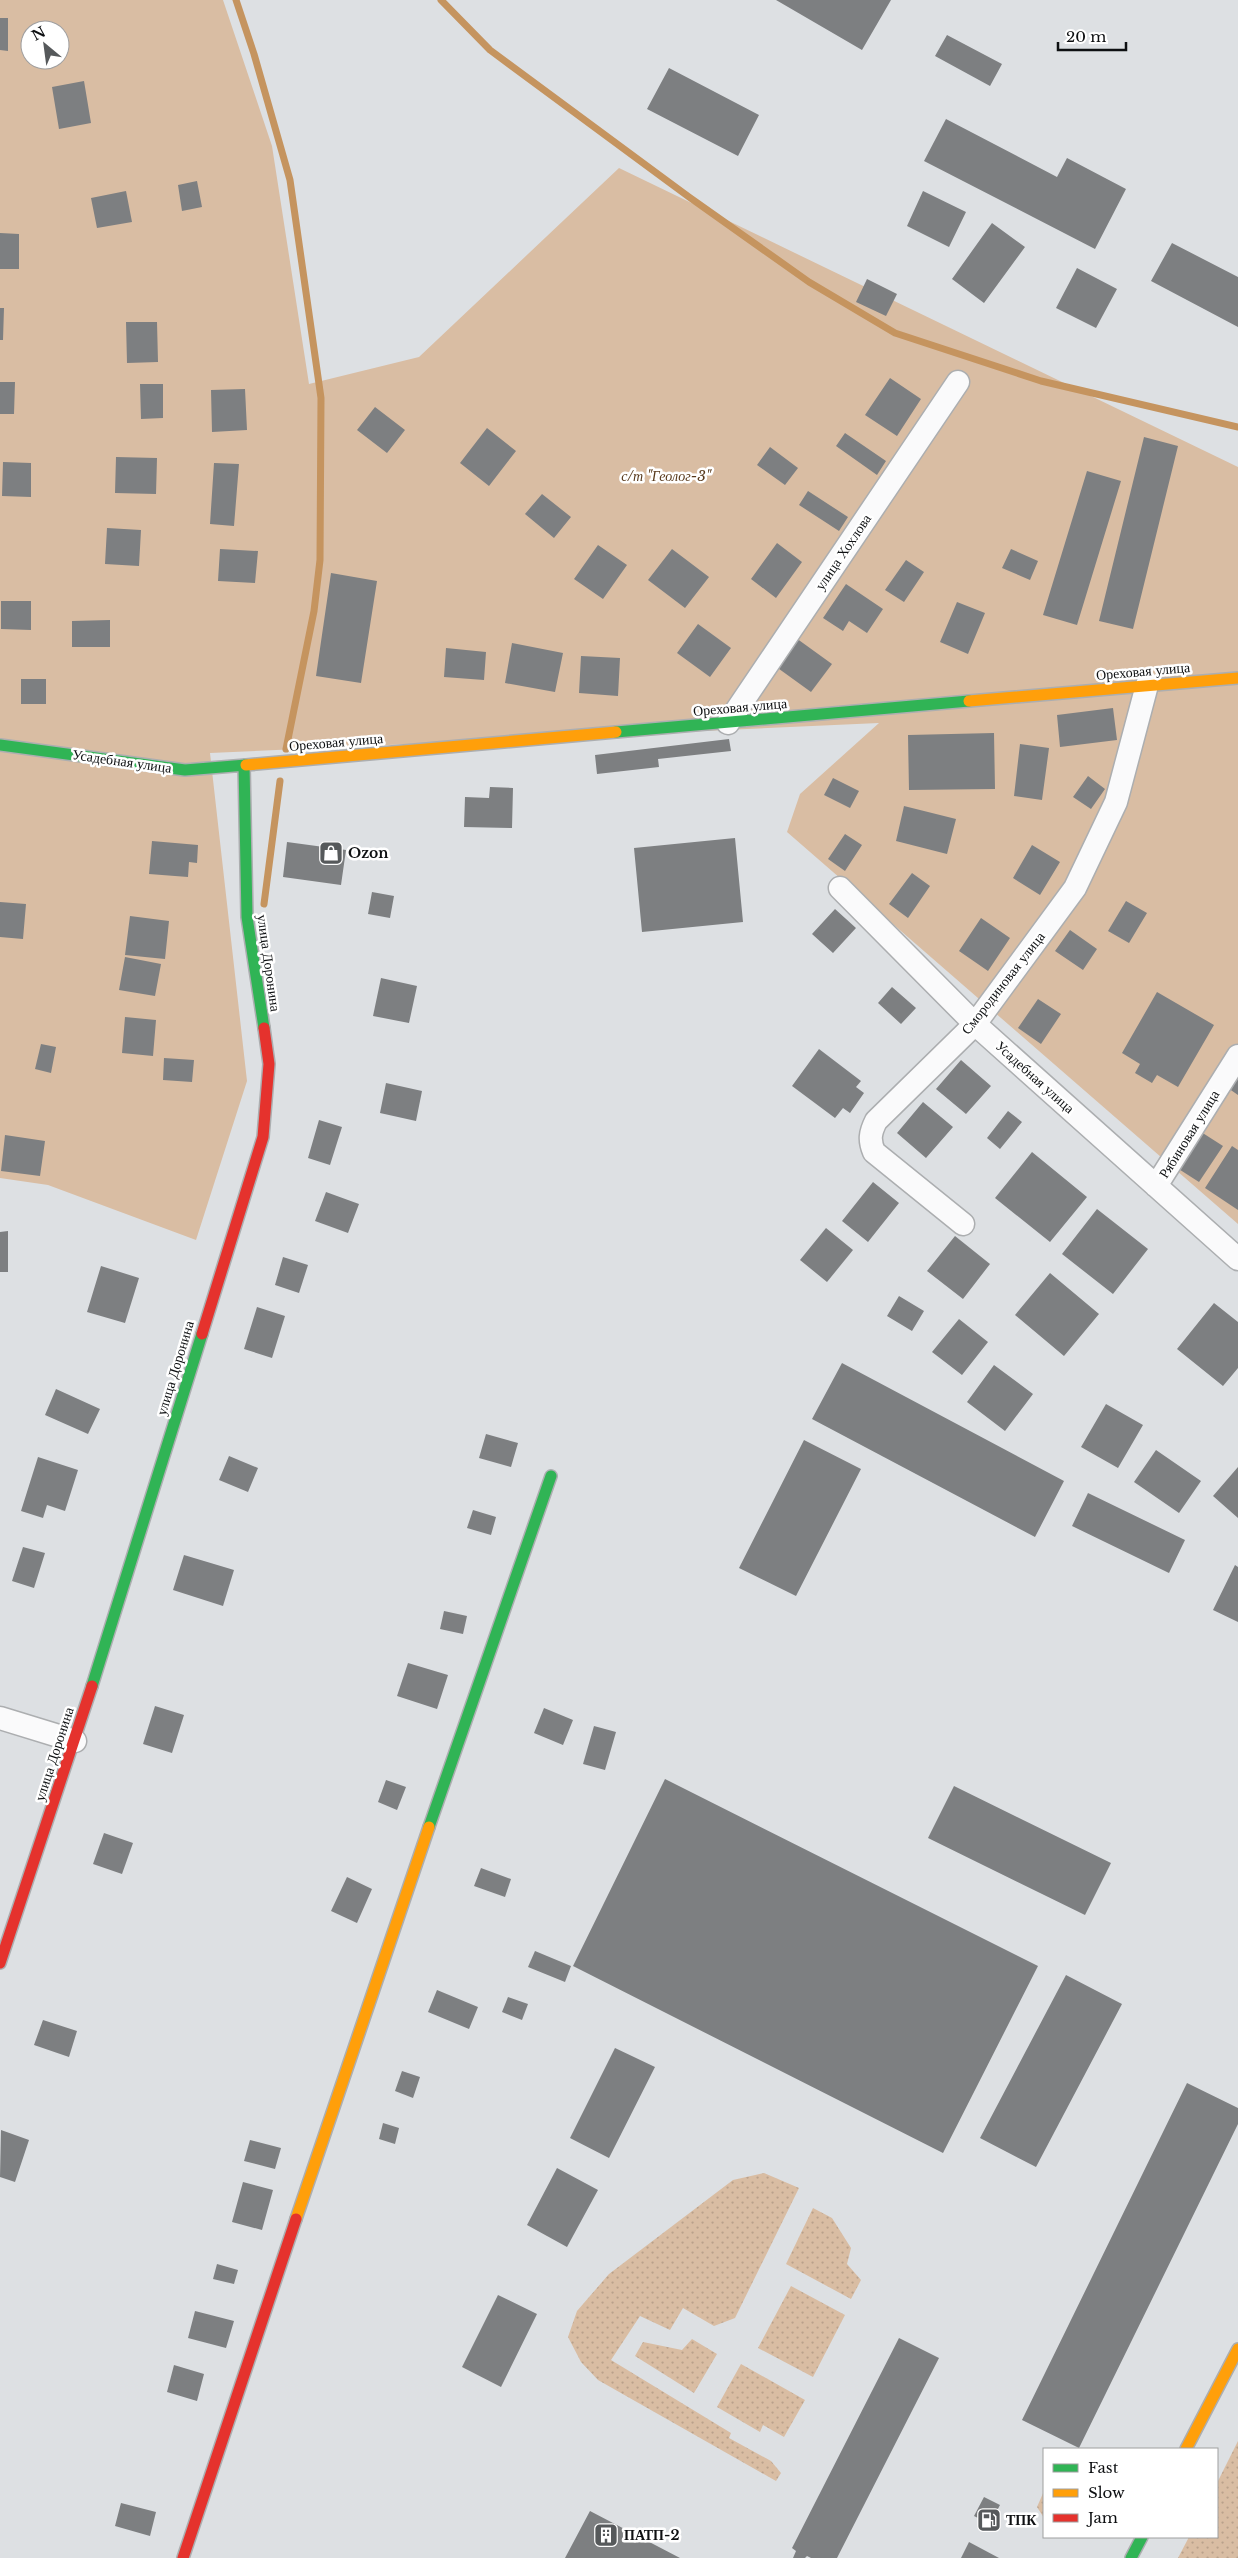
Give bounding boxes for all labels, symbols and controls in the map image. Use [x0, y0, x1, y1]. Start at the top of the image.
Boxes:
north arrow [20, 20, 70, 70]
scale bar [1058, 20, 1126, 52]
text: N [29, 23, 49, 45]
text: 20 m [1066, 27, 1106, 46]
park label: с/т "Геолог-3" [621, 467, 712, 485]
street label: улица Хохлова [811, 510, 876, 594]
street label: Ореховая улица [1095, 658, 1192, 684]
street label: Ореховая улица [692, 694, 789, 720]
street label: Ореховая улица [288, 729, 385, 755]
street label: Усадебная улица [71, 745, 174, 777]
shop icon: Ozon [318, 840, 344, 866]
place label: Ozon [348, 844, 389, 862]
street label: улица Доронина [253, 913, 285, 1013]
street label: Смородиновая улица [957, 927, 1049, 1038]
street label: Усадебная улица [992, 1037, 1079, 1118]
street label: Рябиновая улица [1155, 1086, 1224, 1181]
street label: улица Доронина [152, 1318, 198, 1417]
street label: улица Доронина [30, 1704, 78, 1803]
legend [1043, 2448, 1218, 2538]
text: Fast [1088, 2458, 1119, 2477]
text: Slow [1088, 2483, 1125, 2502]
fuel station icon: ТПК [976, 2507, 1002, 2533]
text: Jam [1086, 2508, 1118, 2527]
place label: ТПК [1006, 2511, 1037, 2529]
building icon: ПАТП-2 [593, 2522, 619, 2548]
place label: ПАТП-2 [624, 2526, 680, 2544]

